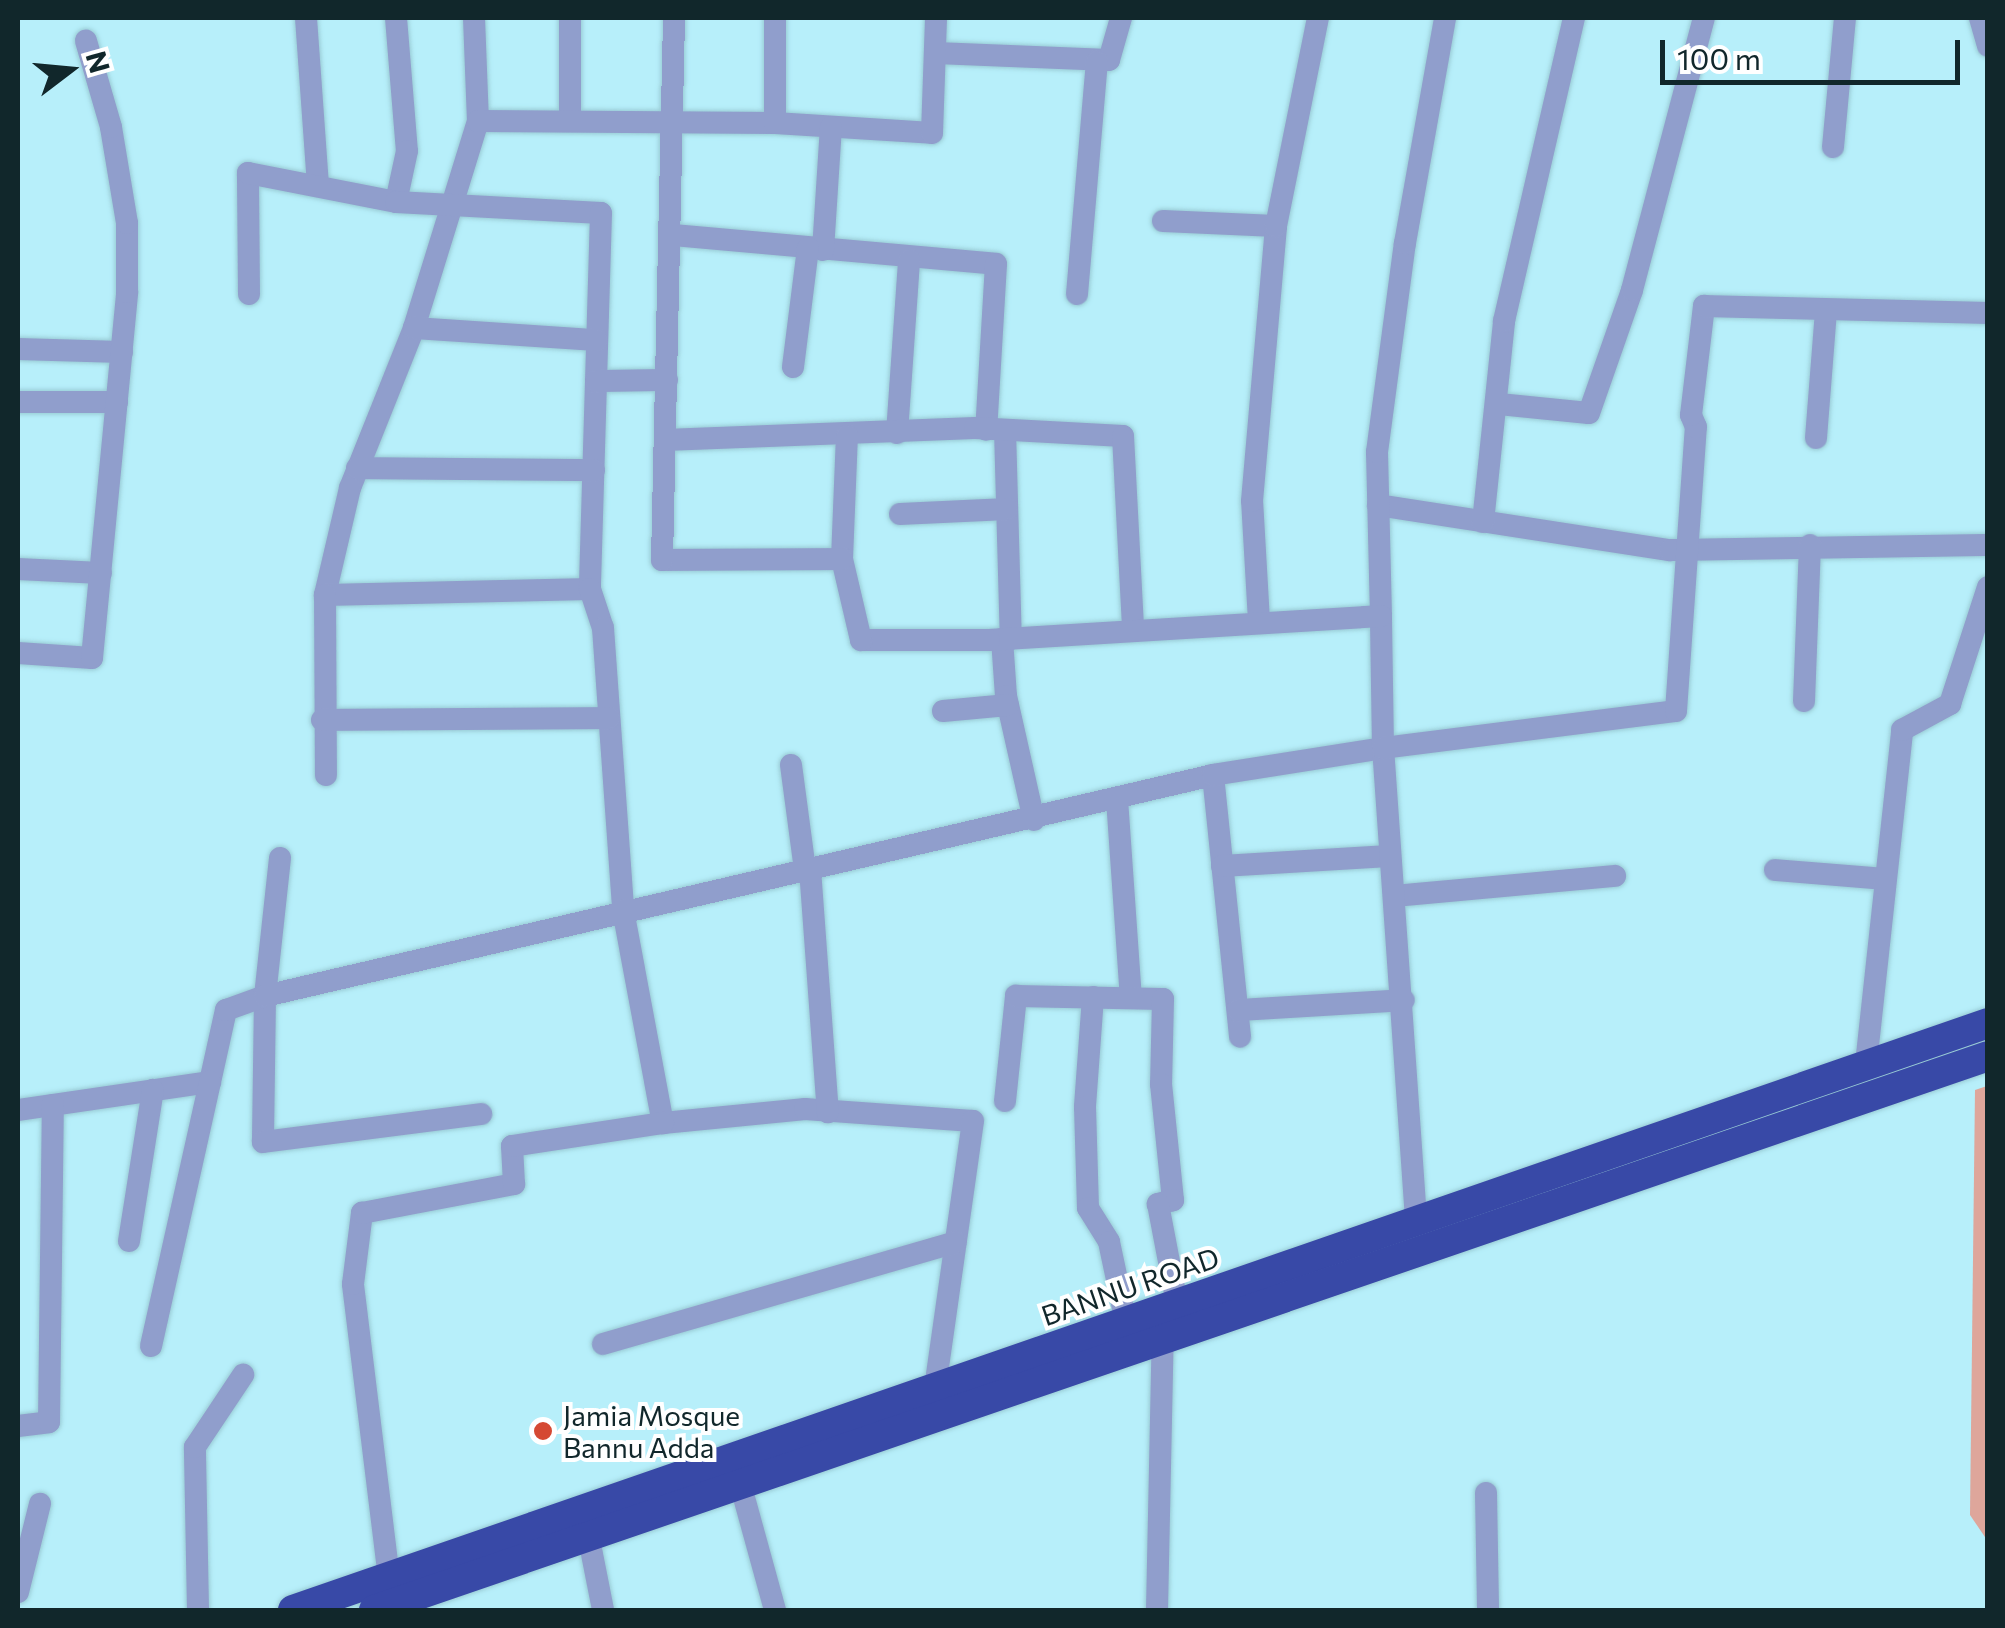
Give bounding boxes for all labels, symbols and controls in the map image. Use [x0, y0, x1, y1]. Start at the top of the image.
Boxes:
north arrow [20, 20, 120, 120]
scale bar [1665, 20, 1965, 82]
text: 100 m [1677, 39, 1761, 76]
text: N [80, 47, 118, 77]
street label: BANNU ROAD [1037, 1240, 1223, 1332]
place label: Jamia Mosque Bannu Adda [563, 1398, 740, 1464]
marker: Jamia Mosque Bannu Adda [532, 1420, 554, 1442]

